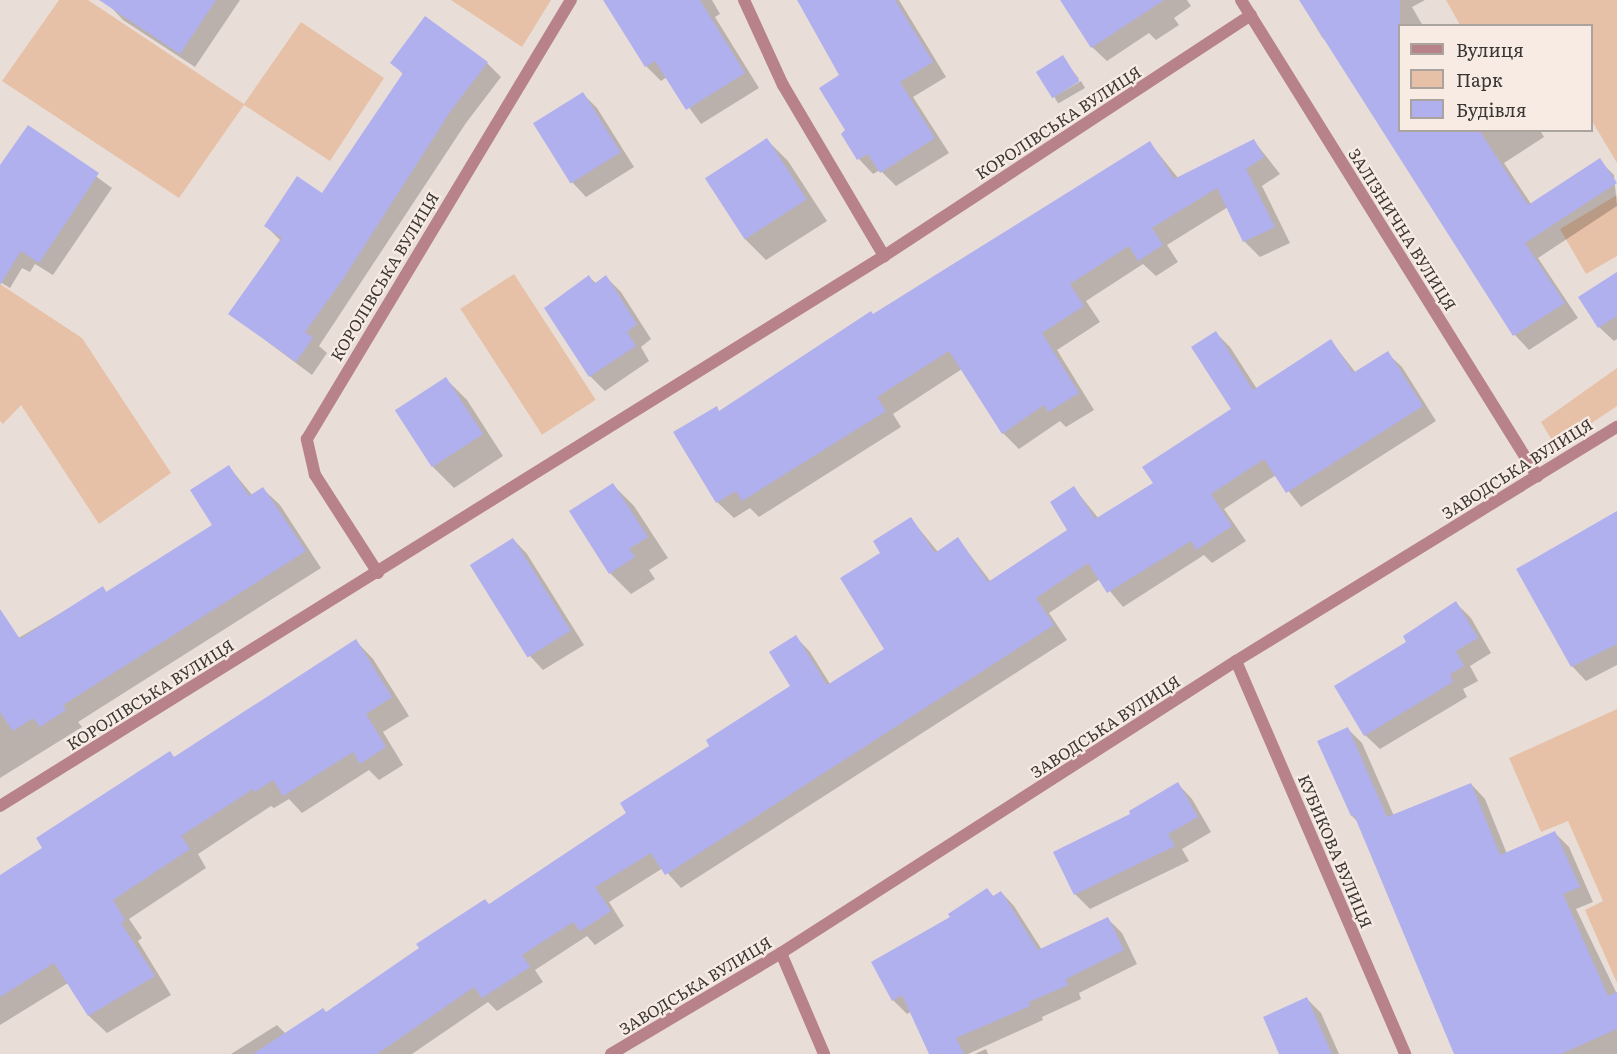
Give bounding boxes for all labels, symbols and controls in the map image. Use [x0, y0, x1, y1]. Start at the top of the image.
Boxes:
legend [1398, 24, 1593, 132]
text: Вулиця [1456, 36, 1524, 63]
street label: КОРОЛІВСЬКА ВУЛИЦЯ [972, 61, 1144, 183]
text: Парк [1456, 66, 1503, 93]
text: Будівля [1456, 96, 1527, 123]
street label: ЗАЛІЗНИЧНА ВУЛИЦЯ [1345, 144, 1461, 314]
street label: КОРОЛІВСЬКА ВУЛИЦЯ [326, 188, 442, 364]
street label: ЗАВОДСЬКА ВУЛИЦЯ [1438, 414, 1596, 522]
street label: КОРОЛІВСЬКА ВУЛИЦЯ [63, 635, 237, 753]
street label: ЗАВОДСЬКА ВУЛИЦЯ [1027, 671, 1183, 781]
street label: КУБИКОВА ВУЛИЦЯ [1295, 771, 1377, 931]
street label: ЗАВОДСЬКА ВУЛИЦЯ [615, 932, 775, 1038]

